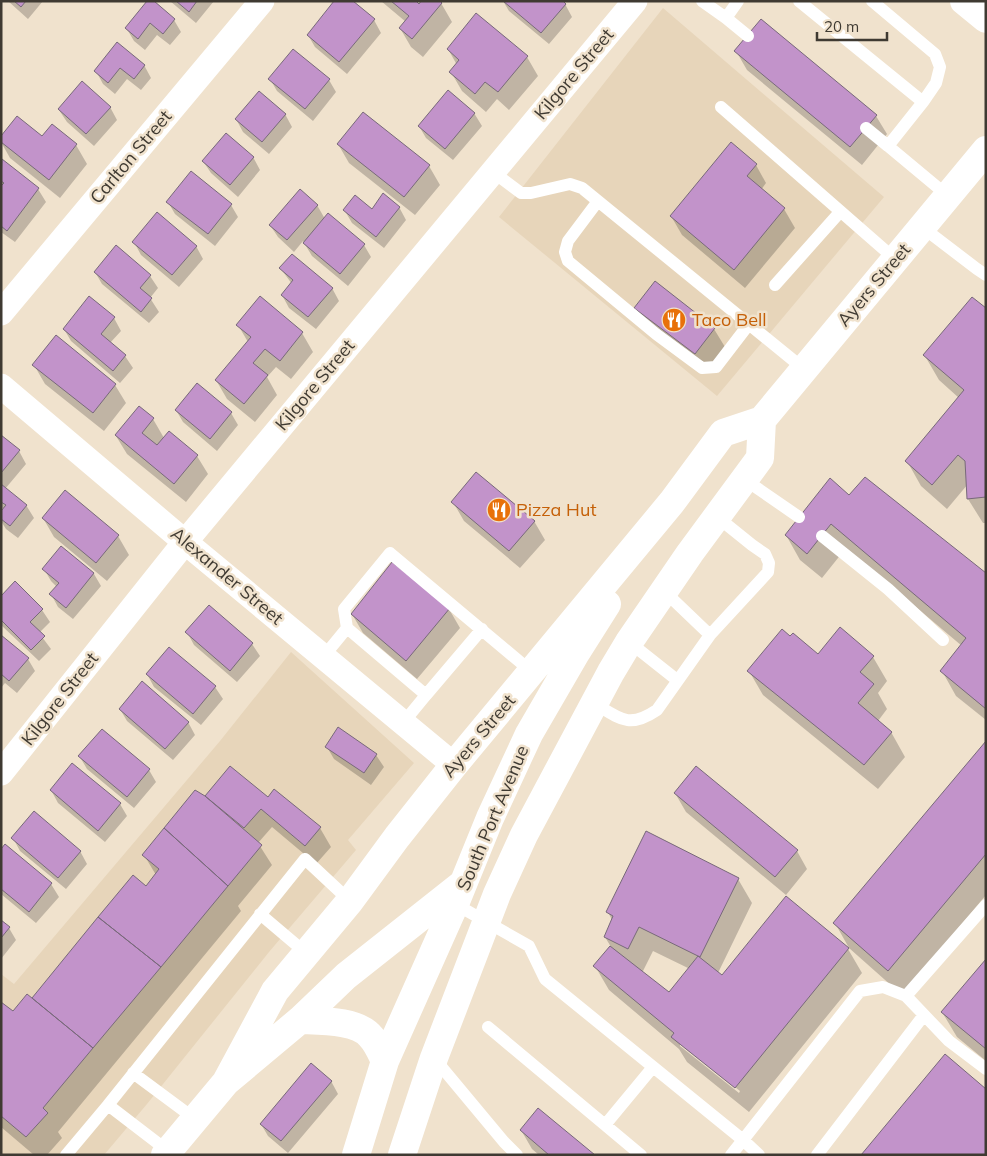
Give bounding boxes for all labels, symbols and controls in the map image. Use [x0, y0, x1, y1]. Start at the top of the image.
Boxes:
scale bar [817, 10, 887, 42]
text: 20 m [824, 17, 859, 36]
street label: Kilgore Street [529, 23, 618, 124]
street label: Carlton Street [85, 105, 176, 208]
street label: Ayers Street [832, 238, 915, 331]
restaurant icon: Taco Bell [661, 307, 687, 333]
place label: Taco Bell [692, 308, 767, 331]
street label: Kilgore Street [270, 334, 359, 435]
restaurant icon: Pizza Hut [486, 497, 512, 523]
place label: Pizza Hut [516, 498, 597, 521]
street label: Alexander Street [166, 522, 288, 629]
street label: Kilgore Street [16, 648, 103, 750]
street label: Ayers Street [437, 689, 520, 782]
street label: South Port Avenue [452, 742, 534, 894]

